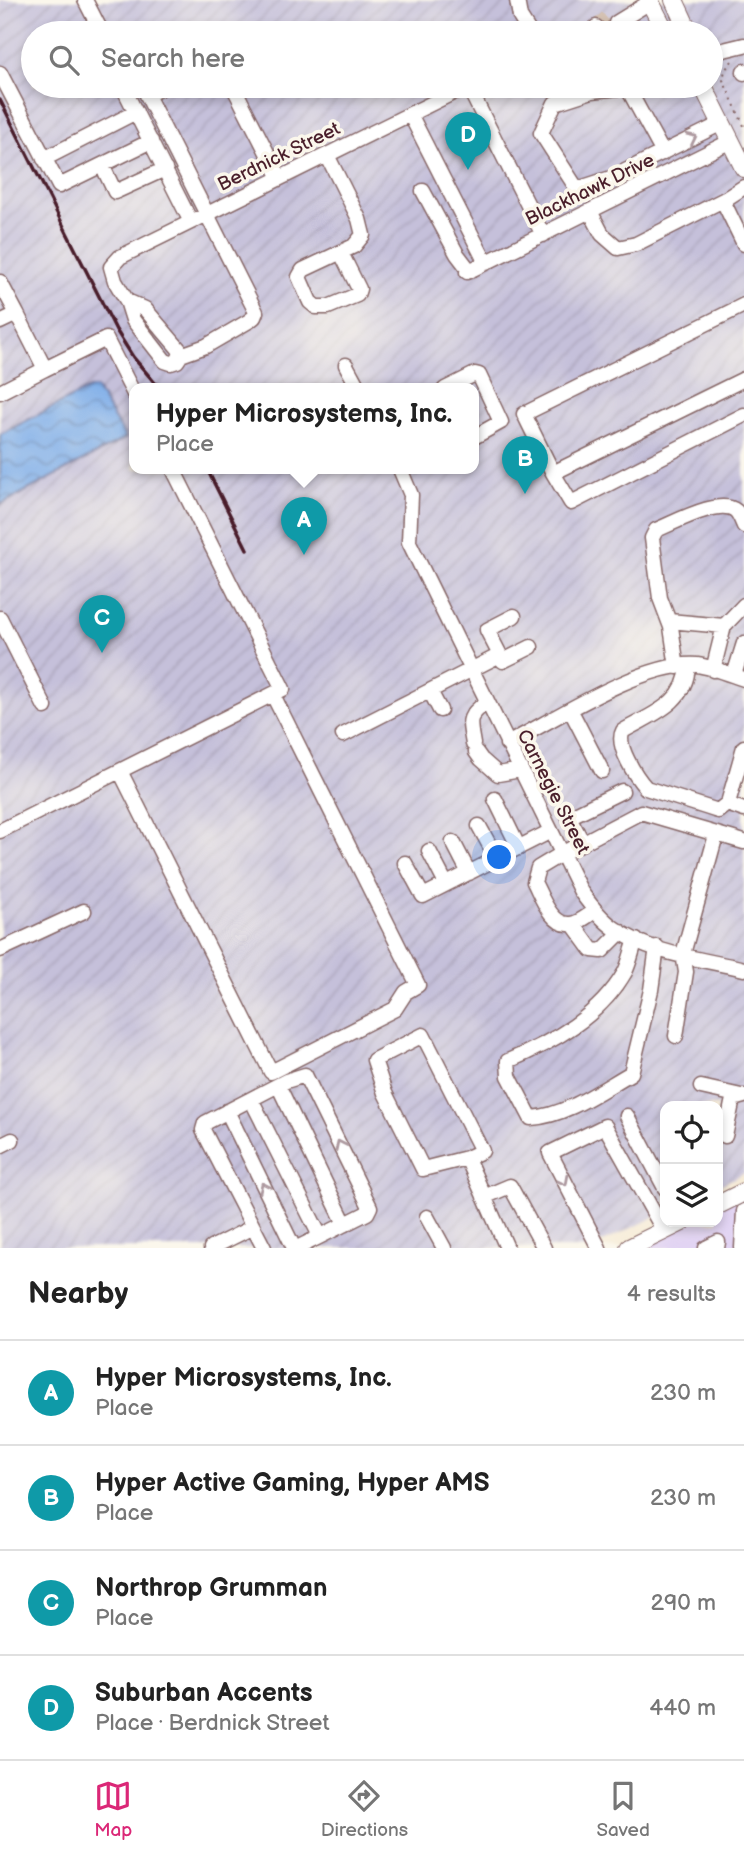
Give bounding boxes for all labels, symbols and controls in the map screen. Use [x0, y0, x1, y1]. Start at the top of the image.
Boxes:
search box [21, 21, 723, 98]
icon: search [45, 41, 83, 79]
text: Search here [101, 44, 245, 75]
pin: D [445, 112, 491, 170]
street label: Berdnick Street [214, 117, 344, 197]
one-way arrow [685, 132, 697, 146]
street label: Blackhawk Drive [522, 149, 658, 231]
popup [129, 383, 479, 474]
text: Hyper Microsystems, Inc. [156, 399, 452, 430]
text: Place [156, 430, 214, 458]
pin: B [502, 436, 548, 494]
pin: A [281, 497, 327, 555]
pin: C [79, 595, 125, 653]
street label: Carnegie Street [512, 726, 594, 858]
your location [482, 840, 516, 874]
map controls [660, 1101, 723, 1227]
button: locate [660, 1101, 723, 1164]
one-way arrow [334, 1140, 348, 1152]
button: layers [660, 1164, 723, 1227]
one-way arrow [556, 1174, 570, 1186]
one-way arrow [259, 1182, 273, 1194]
text: Nearby [28, 1276, 128, 1312]
text: 4 results [627, 1280, 716, 1308]
text: Hyper Microsystems, Inc. [95, 1363, 392, 1394]
text: A [44, 1379, 58, 1407]
text: 230 m [650, 1379, 716, 1407]
text: Place [95, 1394, 153, 1422]
text: Hyper Active Gaming, Hyper AMS [95, 1468, 490, 1499]
text: B [43, 1484, 59, 1512]
text: 230 m [650, 1484, 716, 1512]
text: Place [95, 1499, 153, 1527]
text: Northrop Grumman [95, 1573, 327, 1604]
text: C [43, 1589, 59, 1617]
text: 290 m [650, 1589, 716, 1617]
text: Place [95, 1604, 153, 1632]
text: Suburban Accents [95, 1678, 313, 1709]
text: D [43, 1694, 59, 1722]
text: 440 m [649, 1694, 716, 1722]
text: Place · Berdnick Street [95, 1709, 330, 1737]
tab: Map [94, 1777, 132, 1842]
tab: Directions [321, 1777, 408, 1842]
tab: Saved [596, 1777, 650, 1842]

